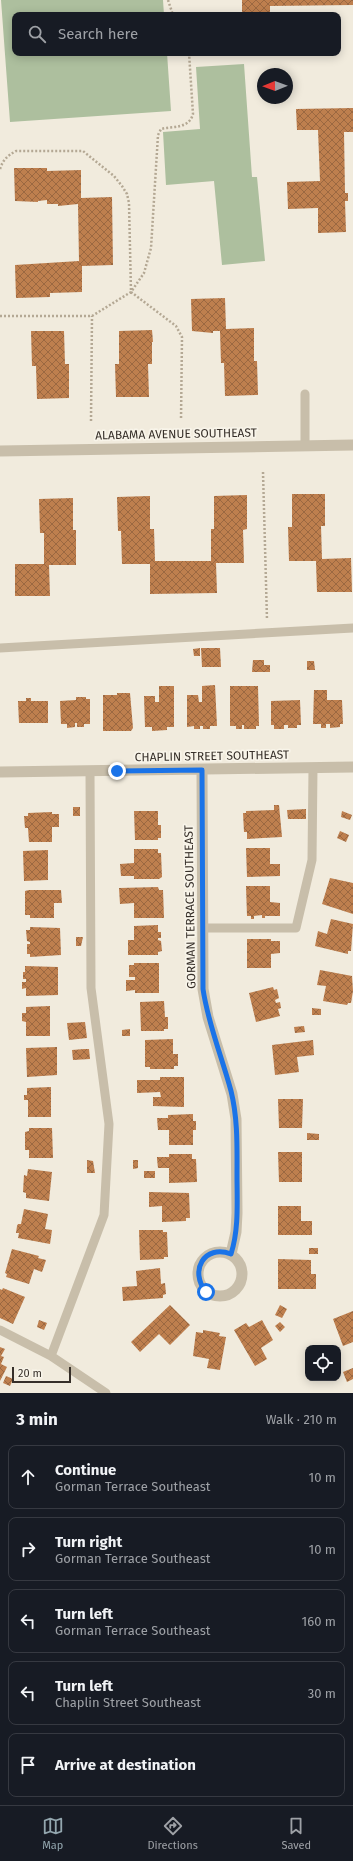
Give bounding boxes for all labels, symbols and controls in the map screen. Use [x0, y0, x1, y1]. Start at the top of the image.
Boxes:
search box [12, 12, 341, 56]
icon: search [26, 23, 48, 45]
text: Search here [58, 25, 138, 43]
north arrow [257, 68, 293, 104]
street label: ALABAMA AVENUE SOUTHEAST [95, 426, 258, 442]
street label: CHAPLIN STREET SOUTHEAST [135, 748, 290, 764]
route end [108, 762, 126, 780]
street label: GORMAN TERRACE SOUTHEAST [182, 824, 198, 989]
route start [197, 1283, 215, 1301]
map controls [305, 1345, 341, 1381]
button: locate [305, 1345, 341, 1381]
scale bar [12, 1365, 71, 1384]
text: 20 m [18, 1367, 42, 1380]
text: 3 min [16, 1409, 58, 1430]
text: Walk · 210 m [266, 1412, 337, 1427]
text: Continue [55, 1461, 116, 1479]
icon: ahead [17, 1466, 39, 1488]
text: 10 m [309, 1470, 336, 1485]
text: Gorman Terrace Southeast [55, 1479, 211, 1494]
text: Turn right [55, 1533, 122, 1551]
icon: right [17, 1538, 39, 1560]
text: 10 m [309, 1542, 336, 1557]
text: Gorman Terrace Southeast [55, 1551, 211, 1566]
text: Turn left [55, 1605, 113, 1623]
icon: left [17, 1610, 39, 1632]
text: 160 m [302, 1614, 336, 1629]
text: Gorman Terrace Southeast [55, 1623, 211, 1638]
text: Turn left [55, 1677, 113, 1695]
icon: left [17, 1682, 39, 1704]
text: 30 m [308, 1686, 336, 1701]
text: Chaplin Street Southeast [55, 1695, 201, 1710]
icon: arrive [17, 1754, 39, 1776]
text: Arrive at destination [55, 1756, 196, 1774]
tab: Map [42, 1815, 64, 1852]
tab: Directions [147, 1815, 198, 1852]
tab: Saved [281, 1815, 311, 1852]

